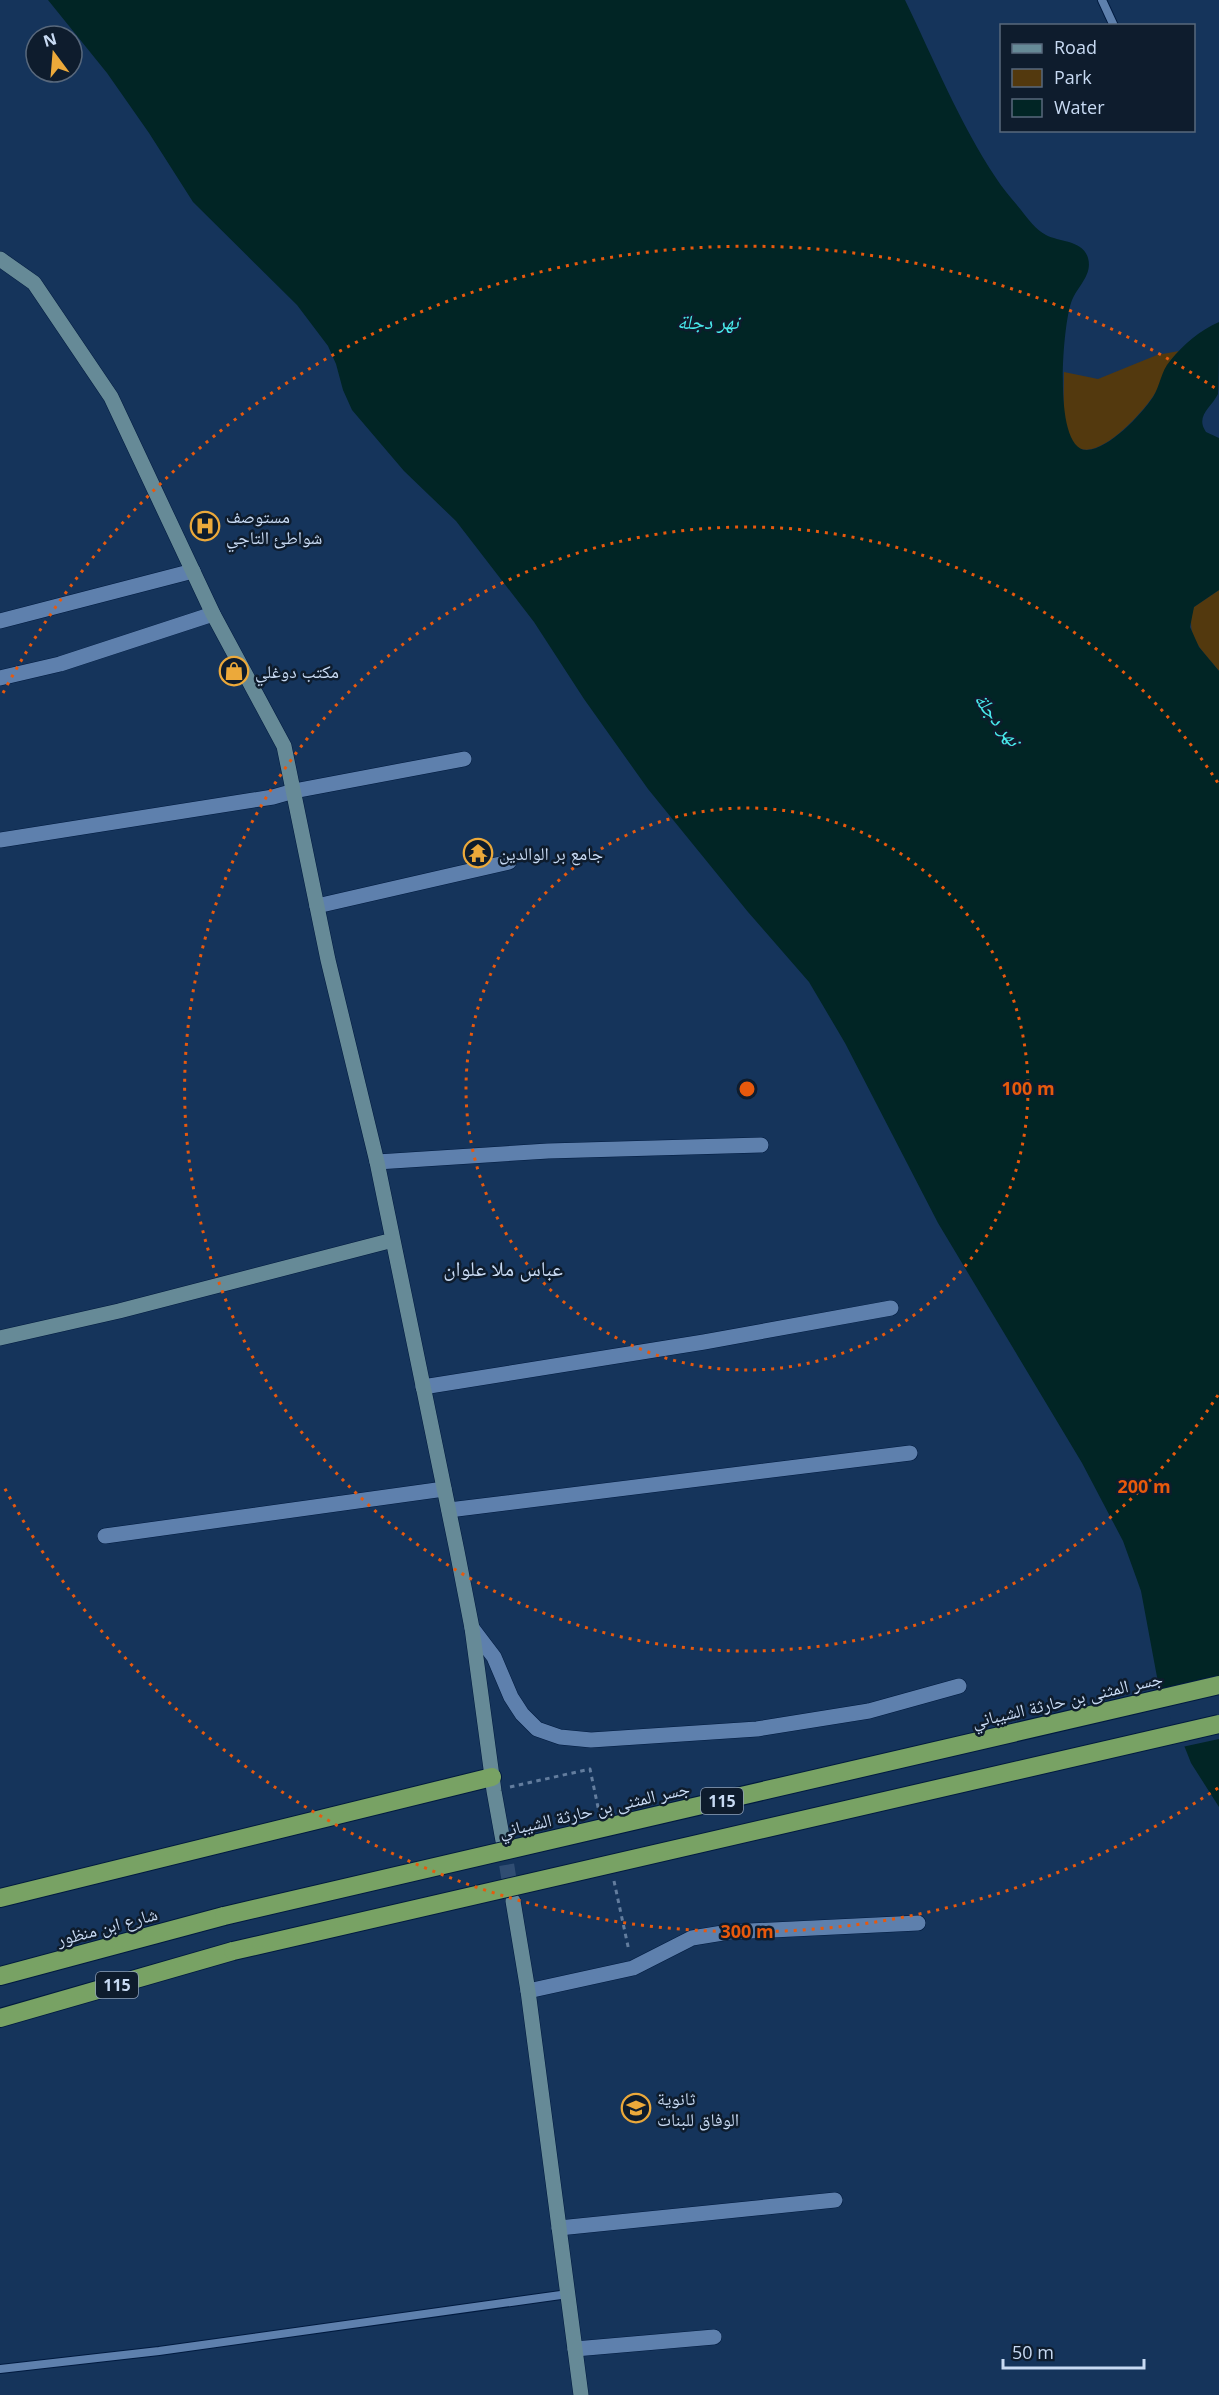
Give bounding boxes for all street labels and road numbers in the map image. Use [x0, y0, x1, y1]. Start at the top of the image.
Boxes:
street label: جسر المثنى بن حارثة الشيباني [969, 1665, 1166, 1736]
street label: جسر المثنى بن حارثة الشيباني [496, 1775, 693, 1846]
road number: 115 [701, 1788, 743, 1814]
street label: شارع ابن منظور [53, 1901, 160, 1951]
road number: 115 [96, 1972, 138, 1998]

